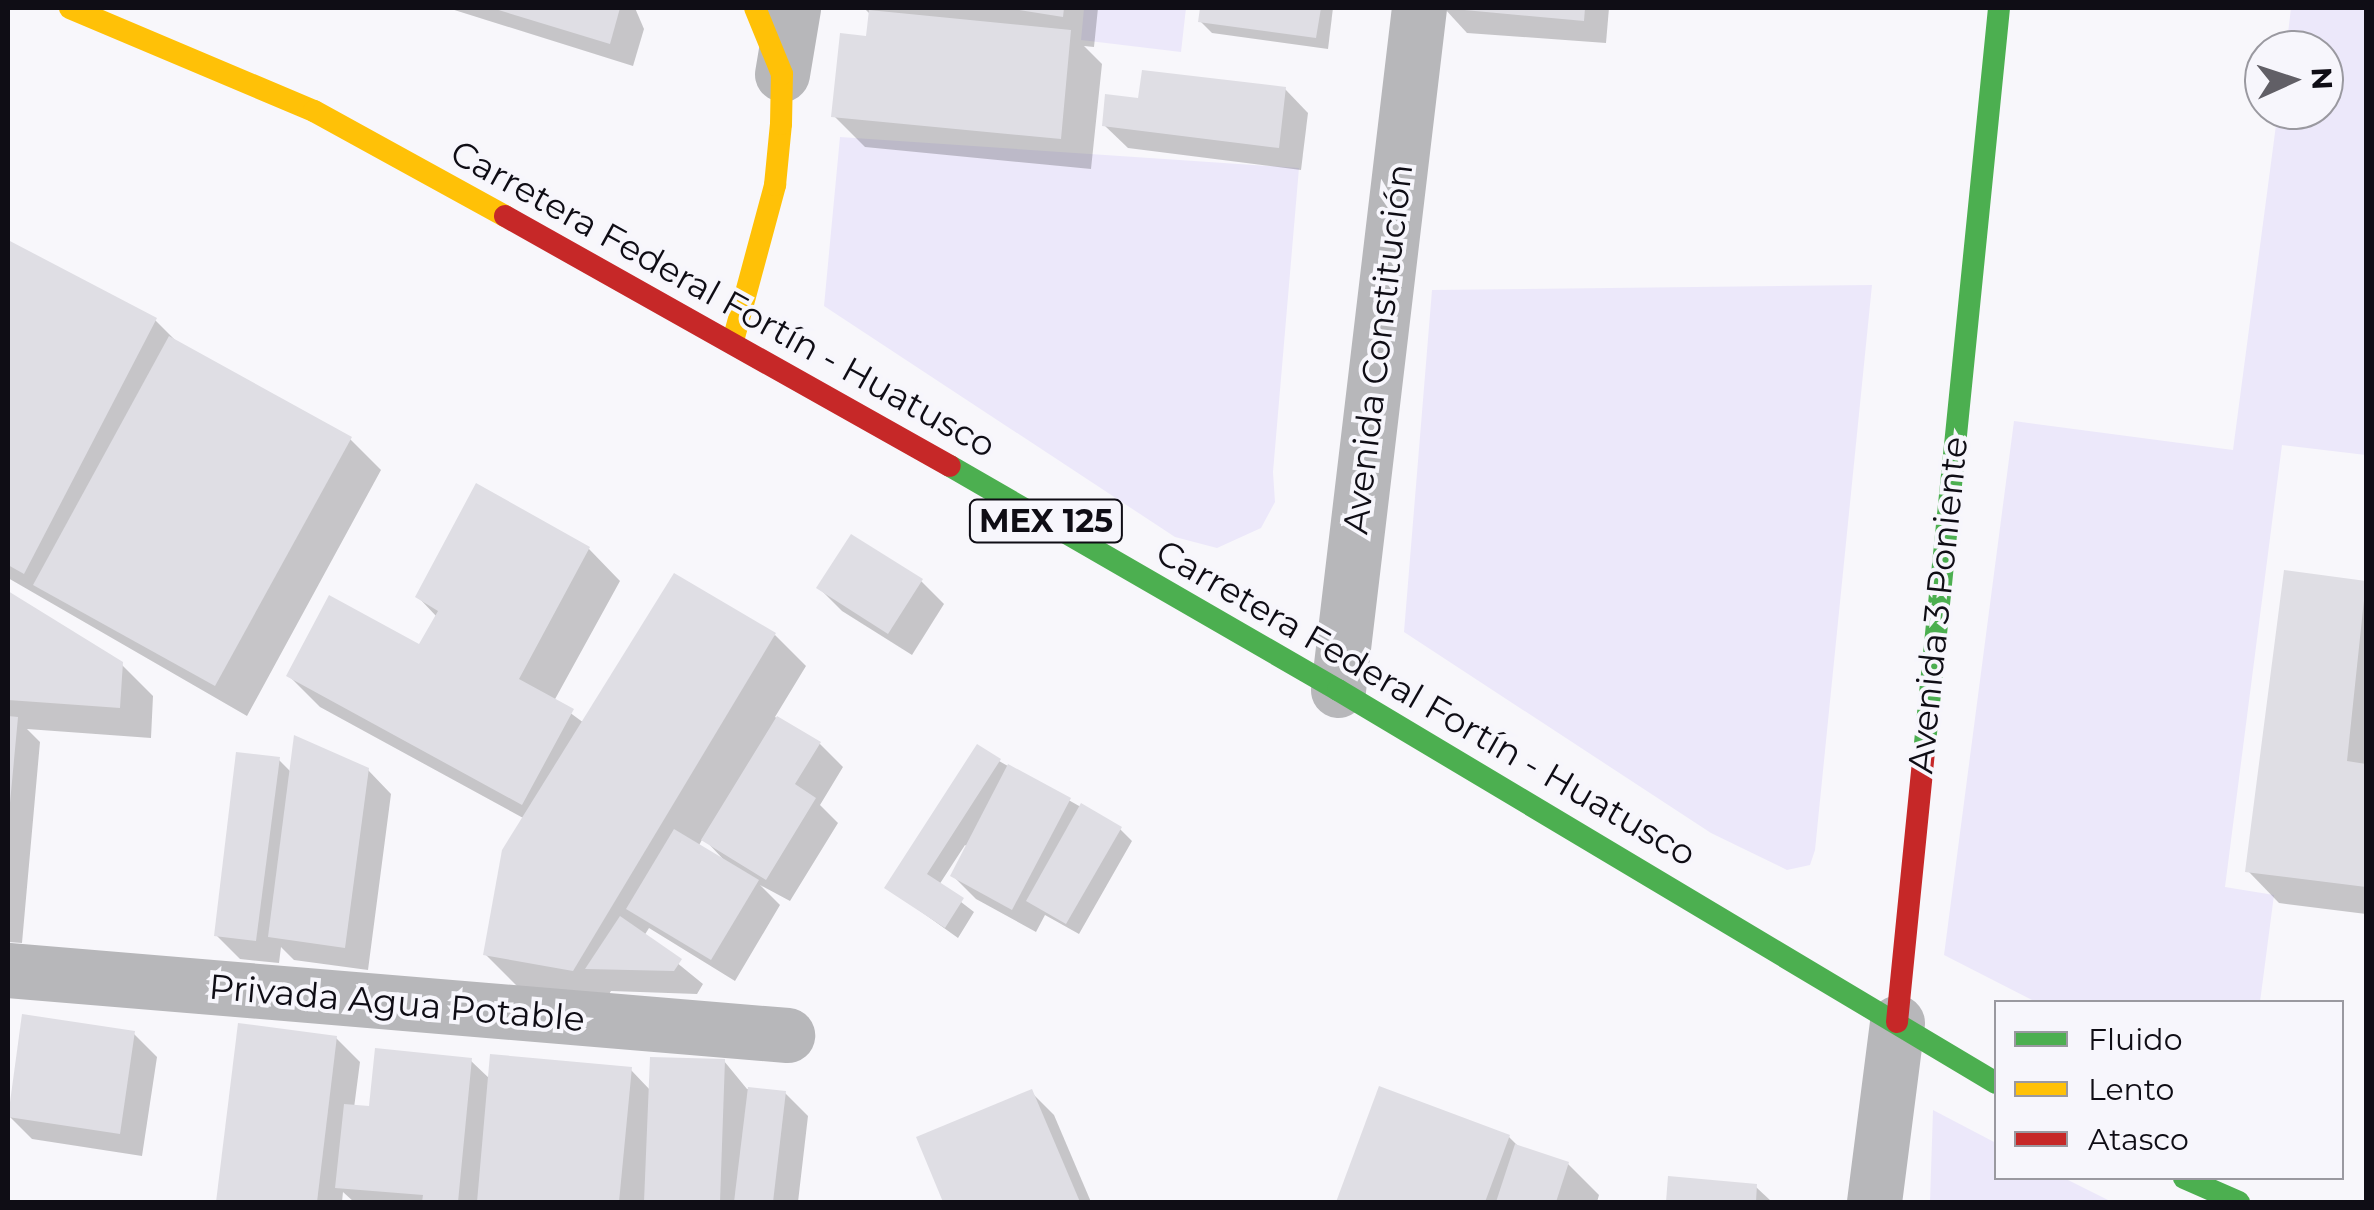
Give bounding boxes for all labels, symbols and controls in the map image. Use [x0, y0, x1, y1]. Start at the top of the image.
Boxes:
north arrow [2244, 30, 2344, 130]
text: N [2304, 66, 2340, 91]
street label: Carretera Federal Fortín - Huatusco [443, 131, 1003, 467]
street label: Avenida Constitución [1334, 162, 1422, 536]
street label: Avenida 3 Poniente [1899, 434, 1977, 776]
road number: MEX 125 [968, 494, 1124, 548]
street label: Carretera Federal Fortín - Huatusco [1149, 531, 1703, 875]
street label: Privada Agua Potable [207, 966, 587, 1040]
legend [1994, 1000, 2344, 1180]
text: Fluido [2088, 1021, 2182, 1058]
text: Lento [2088, 1071, 2174, 1108]
text: Atasco [2088, 1121, 2189, 1158]

